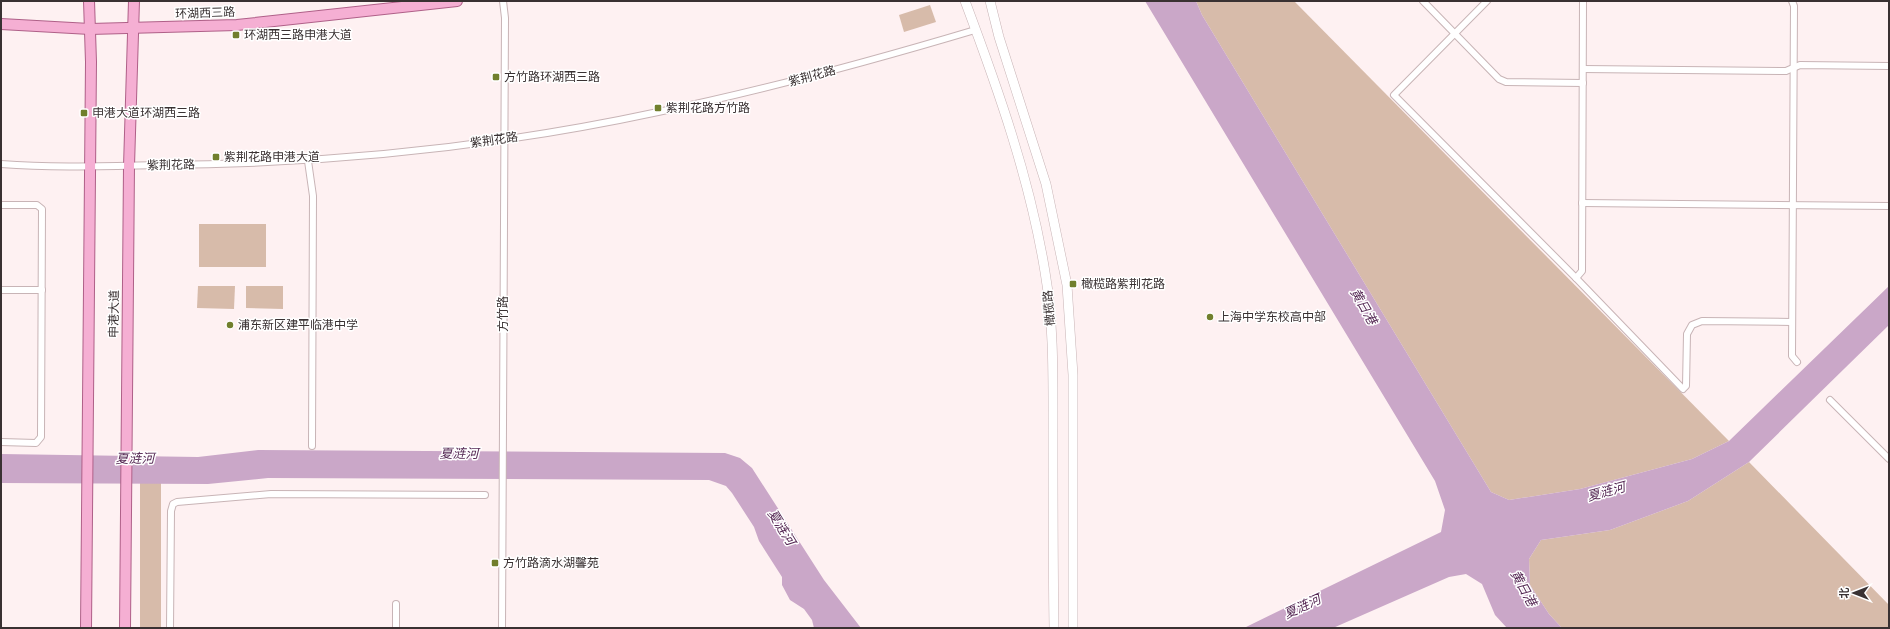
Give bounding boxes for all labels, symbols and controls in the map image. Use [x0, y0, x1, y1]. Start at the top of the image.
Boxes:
street label: 环湖西三路 [175, 5, 235, 22]
place label: 环湖西三路申港大道 [244, 28, 352, 43]
marker: 环湖西三路申港大道 [231, 30, 241, 40]
street label: 紫荆花路 [787, 63, 837, 90]
place label: 方竹路环湖西三路 [504, 70, 600, 85]
marker: 方竹路环湖西三路 [491, 72, 501, 82]
place label: 紫荆花路方竹路 [666, 101, 750, 116]
marker: 紫荆花路方竹路 [653, 103, 663, 113]
place label: 申港大道环湖西三路 [92, 106, 200, 121]
marker: 申港大道环湖西三路 [79, 108, 89, 118]
street label: 紫荆花路 [469, 130, 519, 151]
place label: 紫荆花路申港大道 [224, 150, 320, 165]
marker: 紫荆花路申港大道 [211, 152, 221, 162]
street label: 紫荆花路 [147, 158, 195, 173]
place label: 橄榄路紫荆花路 [1081, 277, 1165, 292]
marker: 橄榄路紫荆花路 [1068, 279, 1078, 289]
water label: 黄日港 [1346, 286, 1381, 329]
street label: 橄榄路 [1040, 289, 1059, 327]
street label: 申港大道 [107, 290, 122, 338]
street label: 方竹路 [496, 296, 511, 332]
place label: 上海中学东校高中部 [1218, 310, 1326, 325]
marker: 上海中学东校高中部 [1205, 312, 1215, 322]
place label: 浦东新区建平临港中学 [238, 318, 358, 333]
marker: 浦东新区建平临港中学 [225, 320, 235, 330]
water label: 夏涟河 [439, 446, 481, 462]
water label: 夏涟河 [115, 451, 158, 467]
water label: 夏涟河 [1585, 478, 1630, 505]
water label: 夏涟河 [764, 507, 800, 551]
place label: 方竹路滴水湖馨苑 [503, 556, 599, 571]
marker: 方竹路滴水湖馨苑 [490, 558, 500, 568]
water label: 黄日港 [1507, 568, 1541, 611]
north arrow [1834, 573, 1874, 613]
text: 北 [1838, 588, 1851, 599]
water label: 夏涟河 [1281, 590, 1326, 622]

